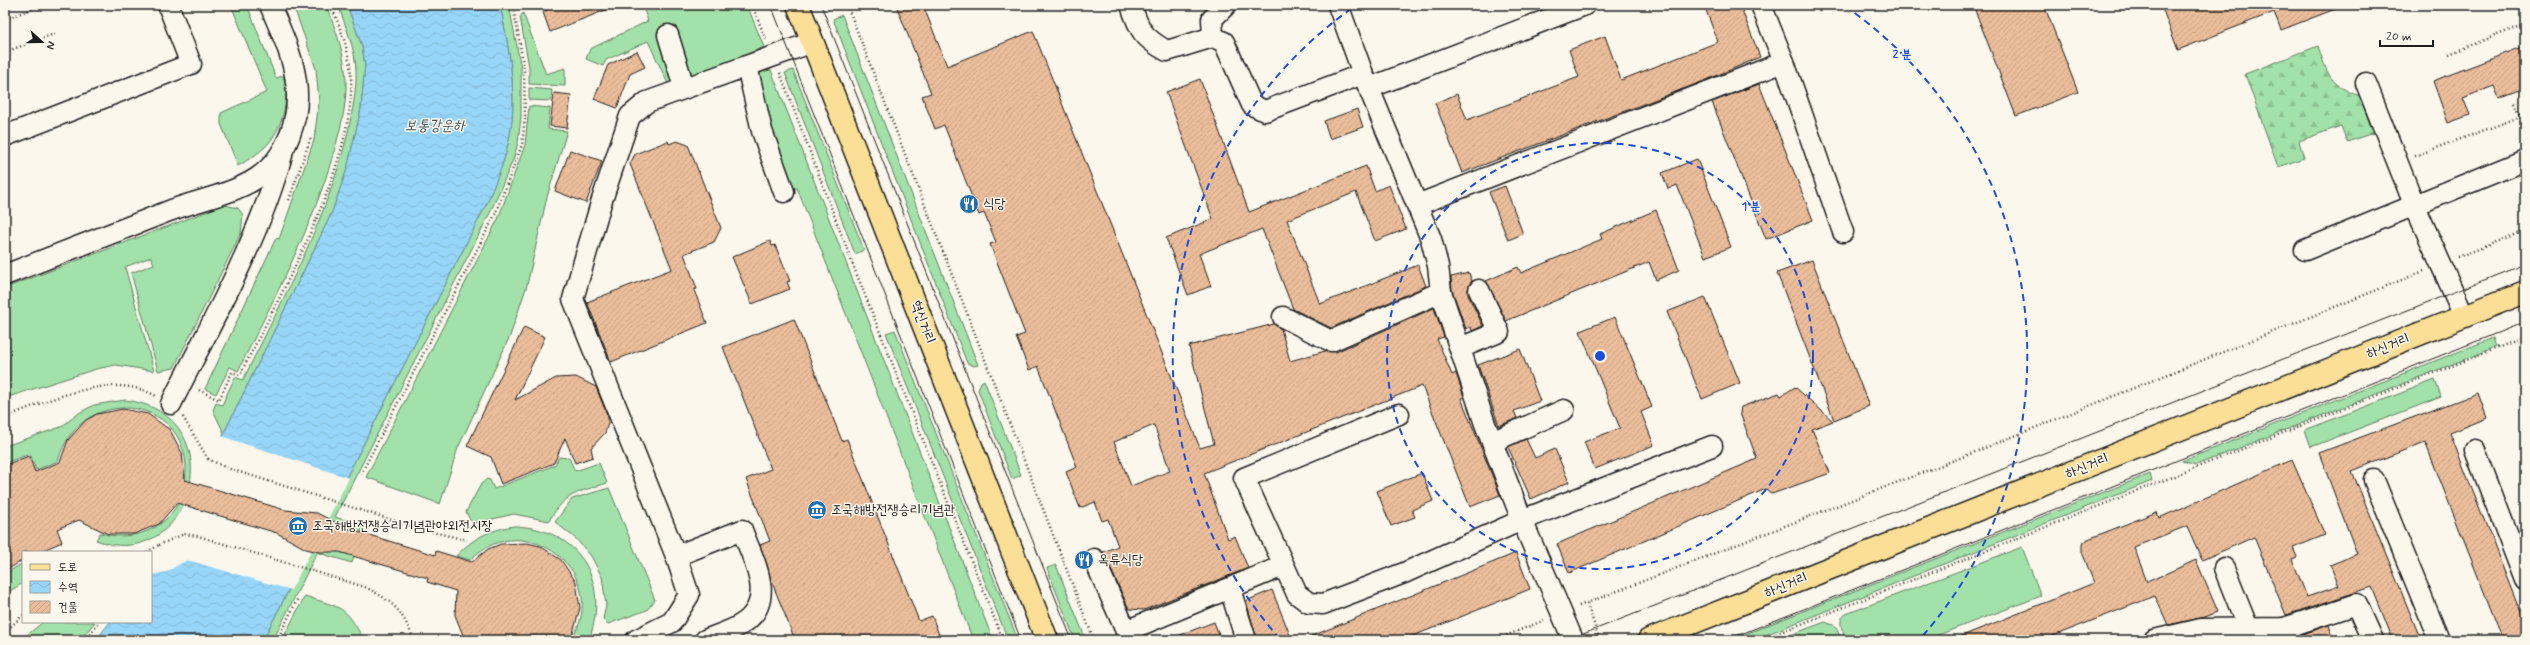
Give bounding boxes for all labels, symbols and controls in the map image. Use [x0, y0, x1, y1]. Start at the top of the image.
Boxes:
north arrow [22, 22, 62, 62]
scale bar [2380, 22, 2433, 48]
text: 20 m [2386, 29, 2412, 45]
text: N [43, 39, 58, 51]
text: 2 분 [1893, 47, 1912, 63]
water label: 보통강운하 [405, 116, 466, 136]
restaurant icon: 식당 [958, 193, 980, 215]
place label: 식당 [983, 195, 1006, 213]
text: 1 분 [1742, 199, 1760, 215]
street label: 혁신거리 [907, 298, 939, 346]
street label: 하신거리 [2364, 329, 2412, 363]
centre of rings [1593, 349, 1607, 363]
street label: 하신거리 [2063, 449, 2111, 483]
museum icon: 조국해방전쟁승리기념관 [806, 499, 828, 521]
place label: 조국해방전쟁승리기념관 [831, 501, 955, 519]
museum icon: 조국해방전쟁승리기념관야외전시장 [287, 515, 309, 537]
place label: 조국해방전쟁승리기념관야외전시장 [312, 517, 493, 535]
restaurant icon: 옥류식당 [1073, 549, 1095, 571]
legend [22, 551, 152, 623]
place label: 옥류식당 [1098, 551, 1144, 569]
text: 도로 [58, 560, 77, 576]
street label: 하신거리 [1762, 568, 1810, 602]
text: 수역 [58, 580, 78, 596]
text: 건물 [58, 600, 78, 616]

